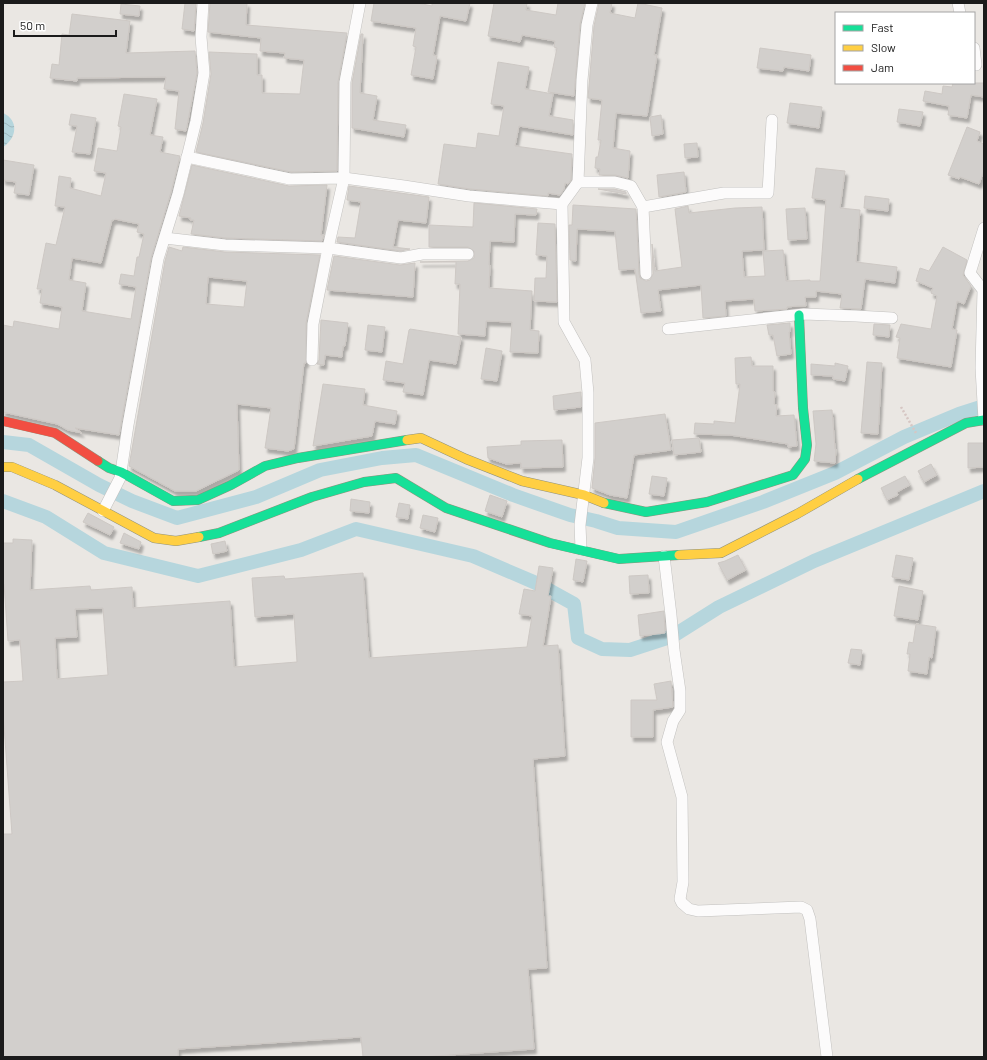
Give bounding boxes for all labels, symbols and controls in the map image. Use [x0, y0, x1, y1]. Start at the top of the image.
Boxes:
scale bar [14, 12, 116, 38]
legend [835, 12, 975, 84]
text: 50 m [20, 18, 45, 32]
text: Fast [871, 20, 894, 34]
text: Slow [871, 40, 896, 54]
text: Jam [871, 60, 894, 74]

